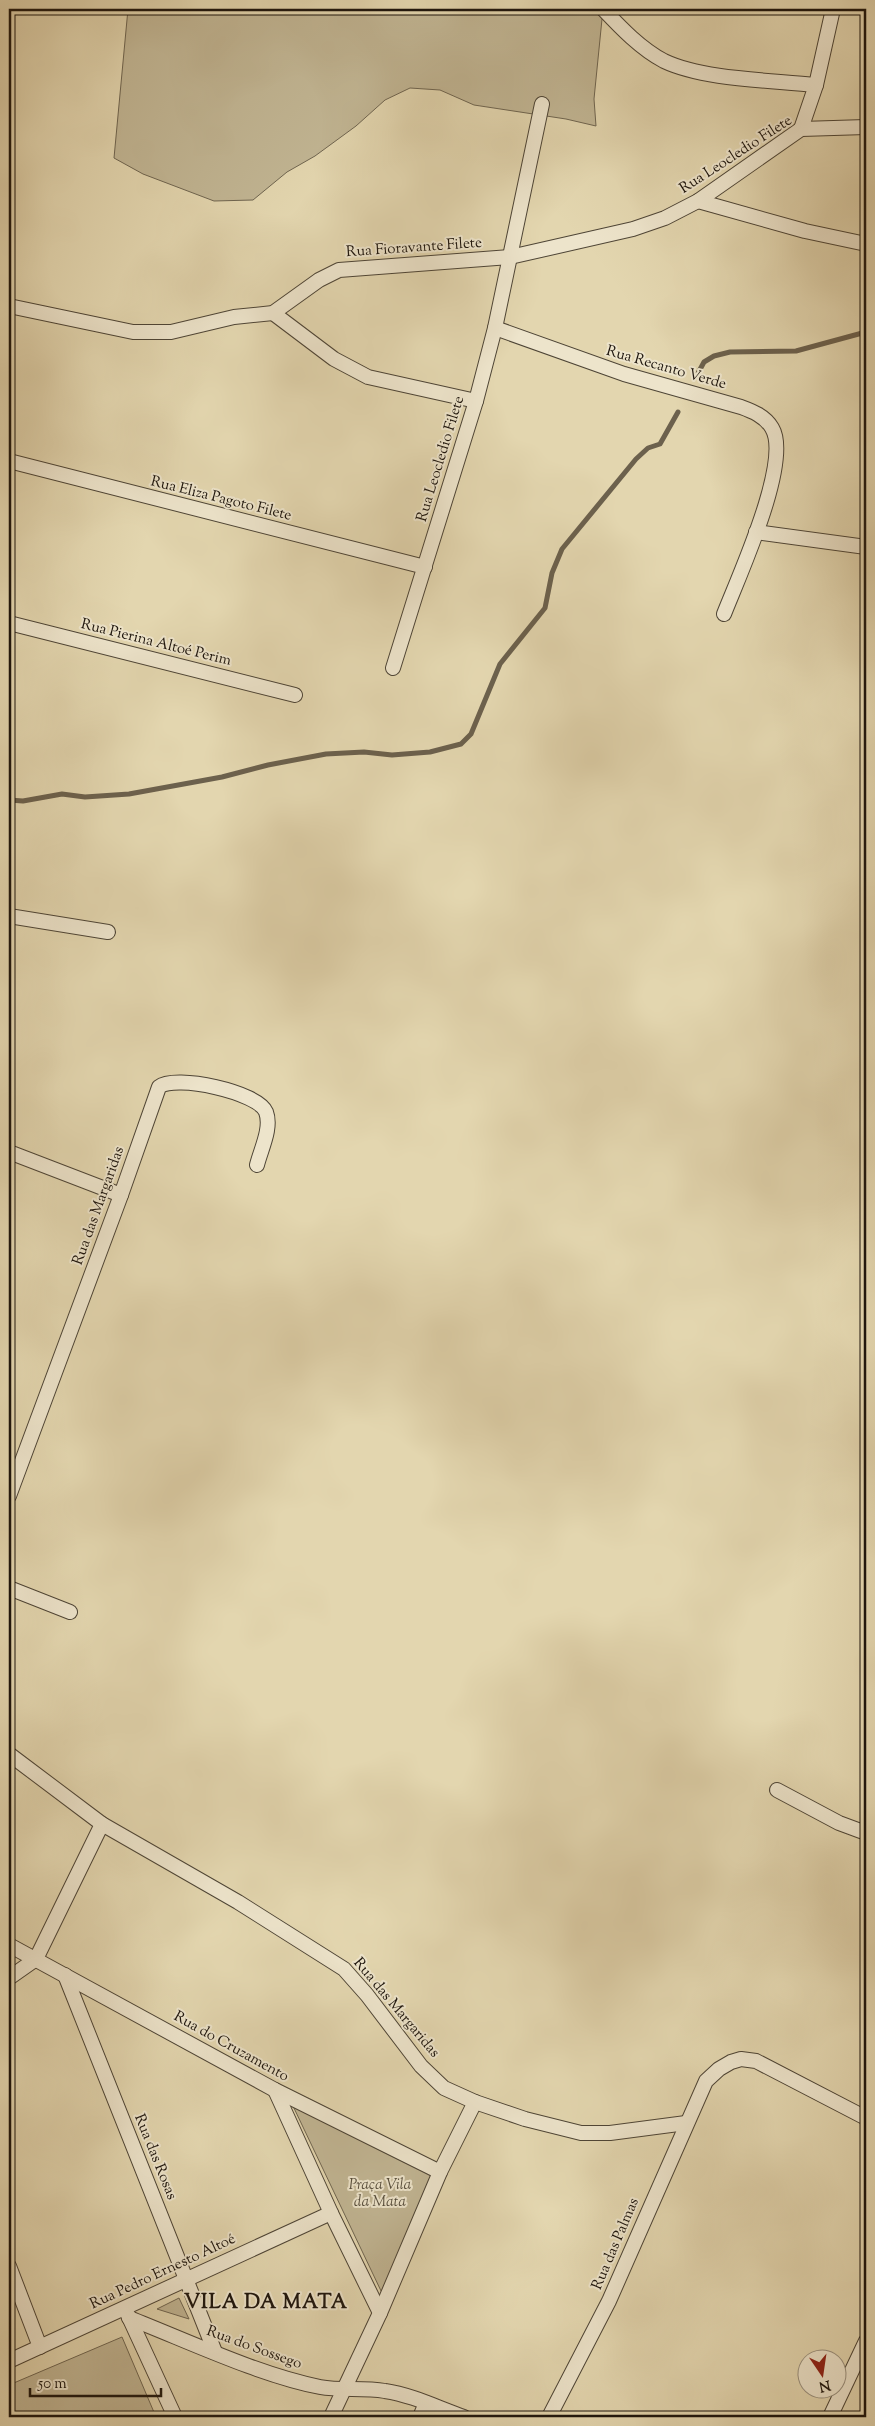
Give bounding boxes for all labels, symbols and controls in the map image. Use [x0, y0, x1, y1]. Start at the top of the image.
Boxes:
street label: Rua Leocledio Filete [676, 111, 796, 199]
street label: Rua Fioravante Filete [345, 233, 483, 263]
street label: Rua Recanto Verde [604, 341, 728, 395]
street label: Rua Leocledio Filete [412, 394, 470, 524]
street label: Rua Eliza Pagoto Filete [148, 471, 294, 527]
street label: Rua Pierina Altoé Perim [79, 614, 234, 672]
street label: Rua das Margaridas [68, 1144, 130, 1268]
street label: Rua das Margaridas [348, 1953, 444, 2063]
street label: Rua do Cruzamento [170, 2007, 292, 2087]
street label: Rua das Rosas [128, 2111, 182, 2203]
park label: Praça Vila da Mata [349, 2175, 412, 2213]
street label: Rua das Palmas [587, 2195, 645, 2293]
street label: Rua Pedro Ernesto Altoé [87, 2229, 239, 2315]
district label: VILA DA MATA [184, 2289, 348, 2318]
street label: Rua do Sossego [203, 2321, 305, 2375]
north arrow [798, 2348, 848, 2398]
scale bar [30, 2366, 161, 2398]
text: 50 m [37, 2374, 67, 2395]
text: N [817, 2374, 832, 2396]

